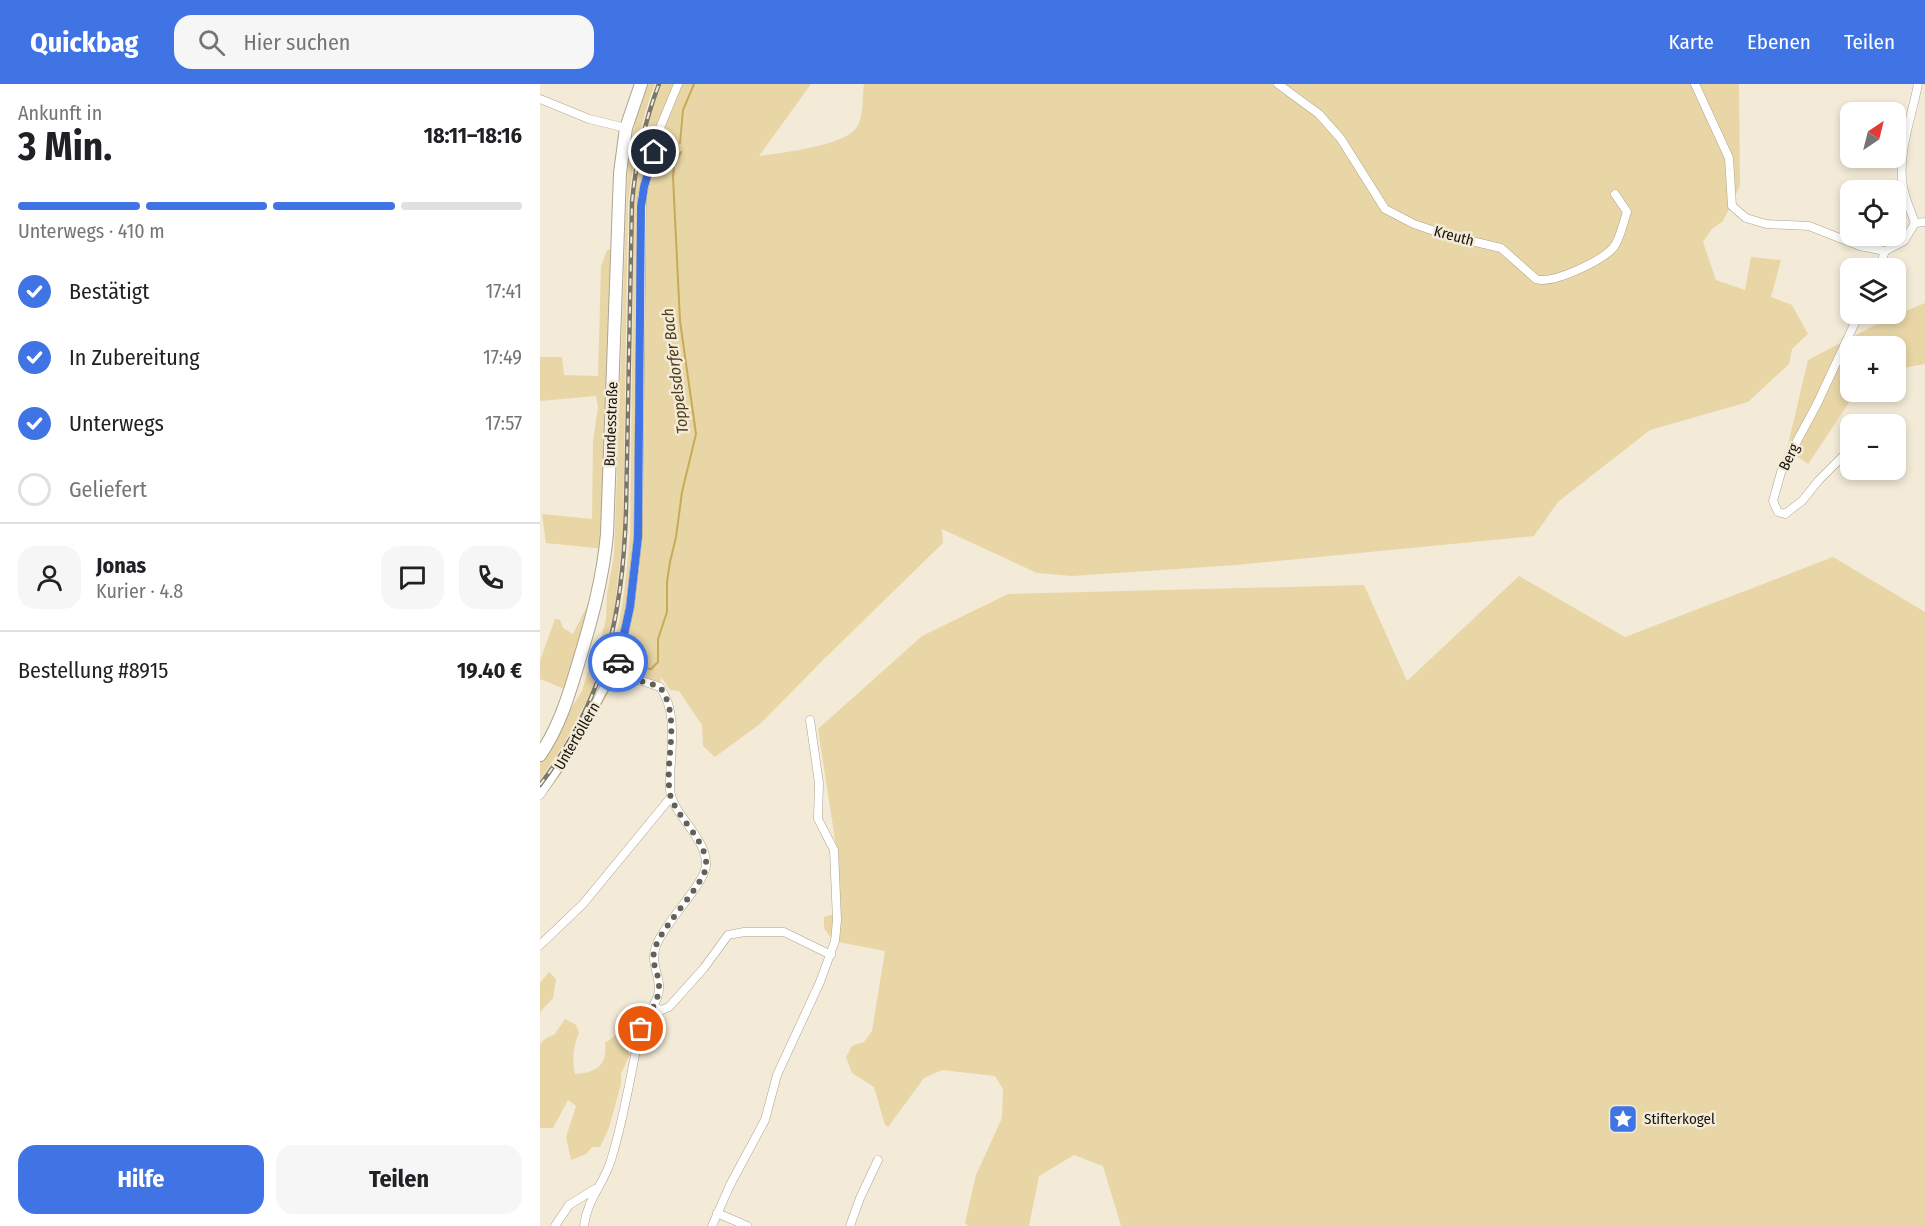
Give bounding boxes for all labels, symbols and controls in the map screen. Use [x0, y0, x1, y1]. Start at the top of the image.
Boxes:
search box [174, 15, 594, 69]
text: Quickbag [30, 26, 138, 59]
icon: search [195, 26, 228, 59]
text: Hier suchen [243, 29, 350, 56]
text: Karte [1668, 29, 1714, 55]
text: Ebenen [1747, 29, 1811, 55]
text: Teilen [1844, 29, 1895, 55]
text: Ankunft in [18, 101, 102, 125]
north arrow [1840, 102, 1906, 168]
map controls [1840, 102, 1906, 480]
text: 18:11–18:16 [424, 122, 522, 149]
text: 3 Min. [18, 124, 112, 170]
pin [628, 126, 679, 177]
icon: home [637, 135, 670, 168]
button: locate [1840, 180, 1906, 246]
text: Unterwegs · 410 m [18, 219, 165, 243]
street label: Kreuth [1432, 222, 1476, 250]
button: layers [1840, 258, 1906, 324]
icon: check [18, 275, 51, 308]
text: Bestätigt [69, 278, 149, 305]
text: 17:41 [486, 279, 522, 303]
water label: Toppelsdorfer Bach [658, 307, 692, 435]
button: + [1840, 336, 1906, 402]
icon: check [18, 341, 51, 374]
text: In Zubereitung [69, 344, 200, 371]
text: 17:49 [483, 345, 522, 369]
street label: Bundesstraße [601, 381, 621, 467]
icon: check [18, 407, 51, 440]
text: Unterwegs [69, 410, 164, 437]
text: 17:57 [485, 411, 522, 435]
button: − [1840, 414, 1906, 480]
street label: Berg [1775, 441, 1803, 473]
text: Geliefert [69, 476, 147, 503]
button: person [18, 546, 81, 609]
button: chat [381, 546, 444, 609]
button: phone [459, 546, 522, 609]
text: Jonas [96, 552, 146, 579]
text: Kurier · 4.8 [96, 579, 183, 603]
courier [588, 632, 648, 692]
icon: car [602, 646, 635, 679]
text: Bestellung #8915 [18, 657, 168, 684]
text: 19.40 € [457, 657, 522, 684]
street label: Untertöllern [550, 699, 604, 773]
pin [615, 1003, 666, 1054]
icon: bag [624, 1012, 657, 1045]
place icon: Stifterkogel [1607, 1103, 1639, 1135]
place label: Stifterkogel [1644, 1110, 1715, 1128]
button: Hilfe [18, 1145, 264, 1214]
button: Teilen [276, 1145, 522, 1214]

